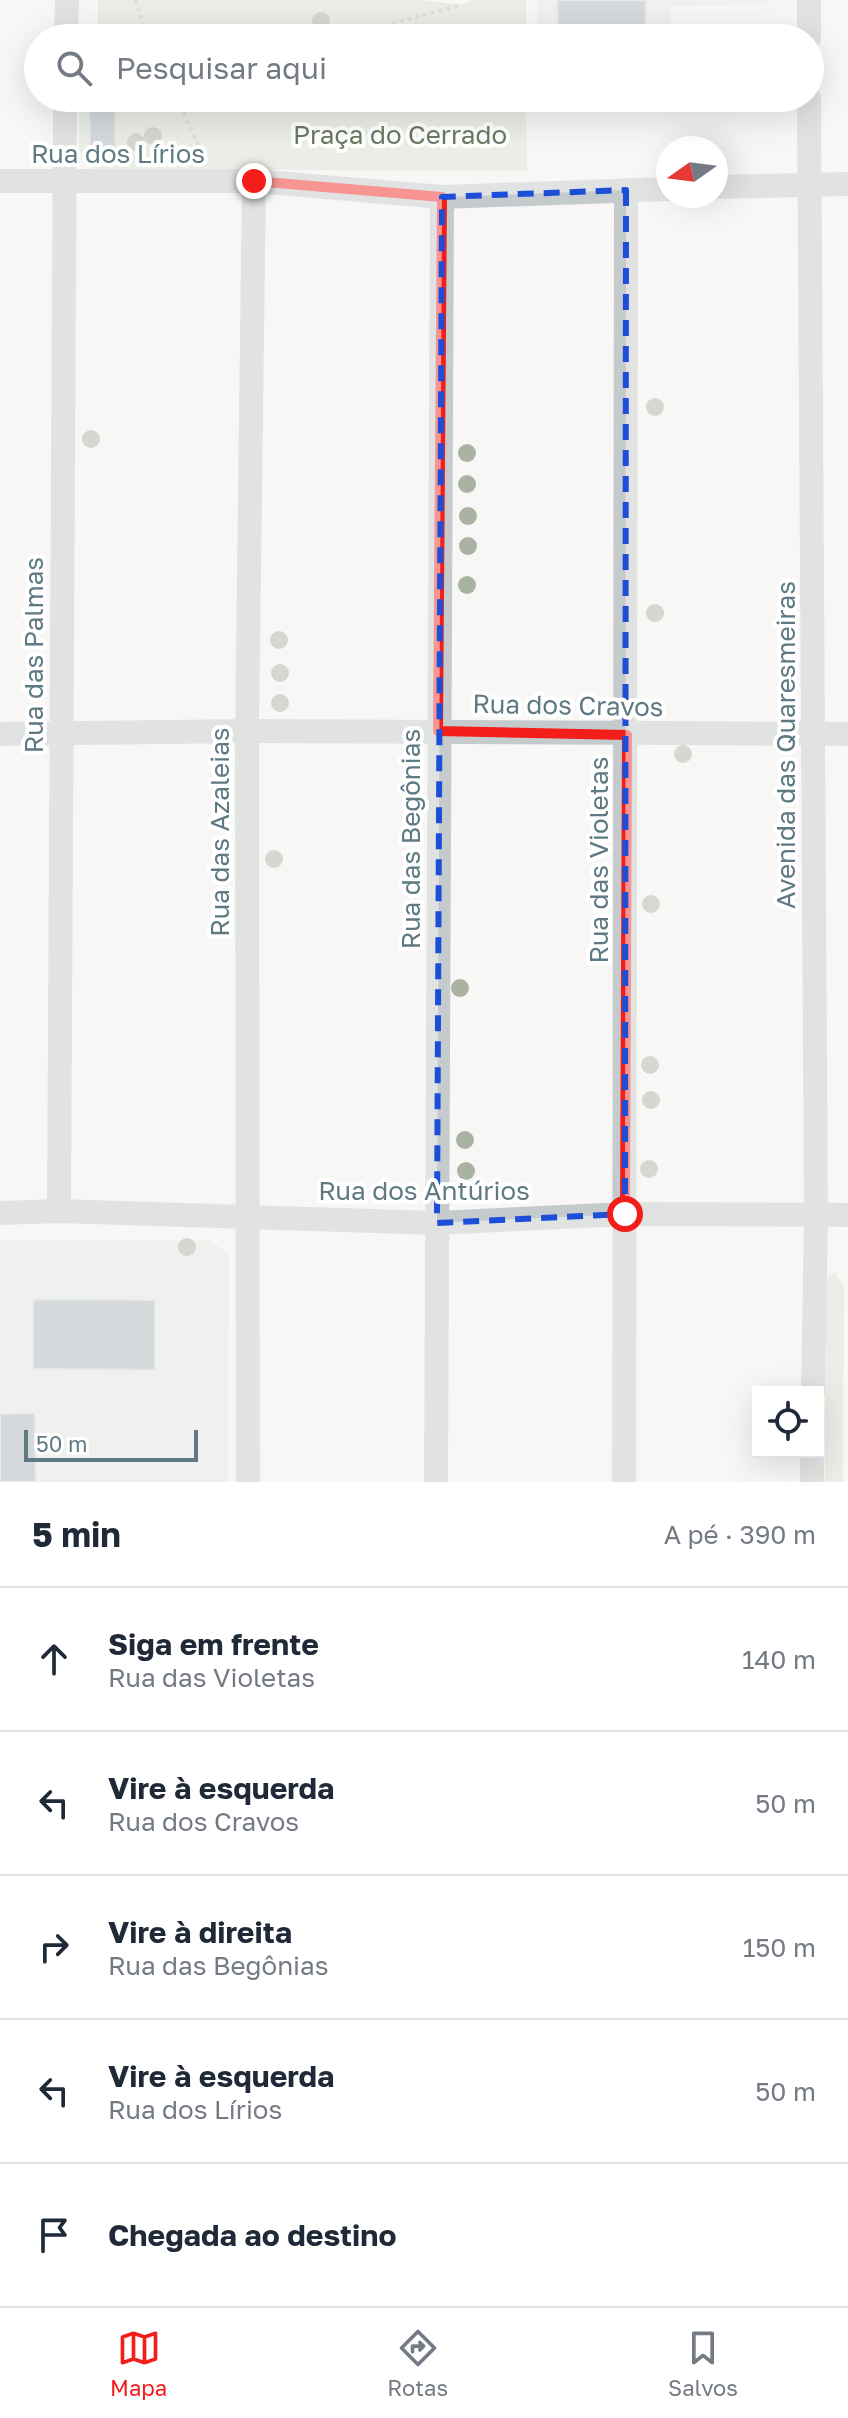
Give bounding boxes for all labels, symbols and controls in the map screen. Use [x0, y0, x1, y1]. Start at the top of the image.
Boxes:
search box [24, 24, 824, 112]
icon: search [52, 46, 96, 90]
text: Pesquisar aqui [116, 50, 327, 86]
park label: Praça do Cerrado [293, 119, 507, 150]
north arrow [656, 136, 728, 208]
street label: Rua dos Lírios [31, 138, 205, 169]
route end [236, 163, 272, 199]
street label: Rua das Palmas [18, 557, 49, 753]
street label: Avenida das Quaresmeiras [770, 581, 801, 909]
street label: Rua dos Cravos [472, 688, 664, 722]
street label: Rua das Azaleias [204, 727, 235, 937]
street label: Rua das Begônias [395, 729, 426, 949]
street label: Rua das Violetas [583, 756, 614, 964]
street label: Rua dos Antúrios [318, 1175, 530, 1206]
route start [607, 1196, 643, 1232]
map controls [752, 1386, 824, 1458]
button: locate [752, 1386, 824, 1458]
scale bar [24, 1426, 198, 1462]
text: 50 m [36, 1430, 87, 1457]
text: 5 min [32, 1514, 121, 1554]
text: A pé · 390 m [664, 1519, 816, 1550]
text: Siga em frente [108, 1626, 319, 1662]
icon: ahead [32, 1637, 76, 1681]
text: 140 m [742, 1644, 816, 1675]
text: Rua das Violetas [108, 1662, 315, 1693]
text: Vire à esquerda [108, 1770, 334, 1806]
icon: left [32, 1781, 76, 1825]
text: 50 m [755, 1788, 816, 1819]
text: Rua dos Cravos [108, 1806, 299, 1837]
text: Vire à direita [108, 1914, 292, 1950]
icon: right [32, 1925, 76, 1969]
text: 150 m [743, 1932, 816, 1963]
text: Rua das Begônias [108, 1950, 329, 1981]
text: Vire à esquerda [108, 2058, 334, 2094]
icon: left [32, 2069, 76, 2113]
text: 50 m [755, 2076, 816, 2107]
text: Rua dos Lírios [108, 2094, 282, 2125]
icon: arrive [32, 2213, 76, 2257]
text: Chegada ao destino [108, 2217, 396, 2253]
tab: Mapa [110, 2326, 167, 2401]
tab: Rotas [387, 2326, 448, 2401]
tab: Salvos [668, 2326, 738, 2401]

